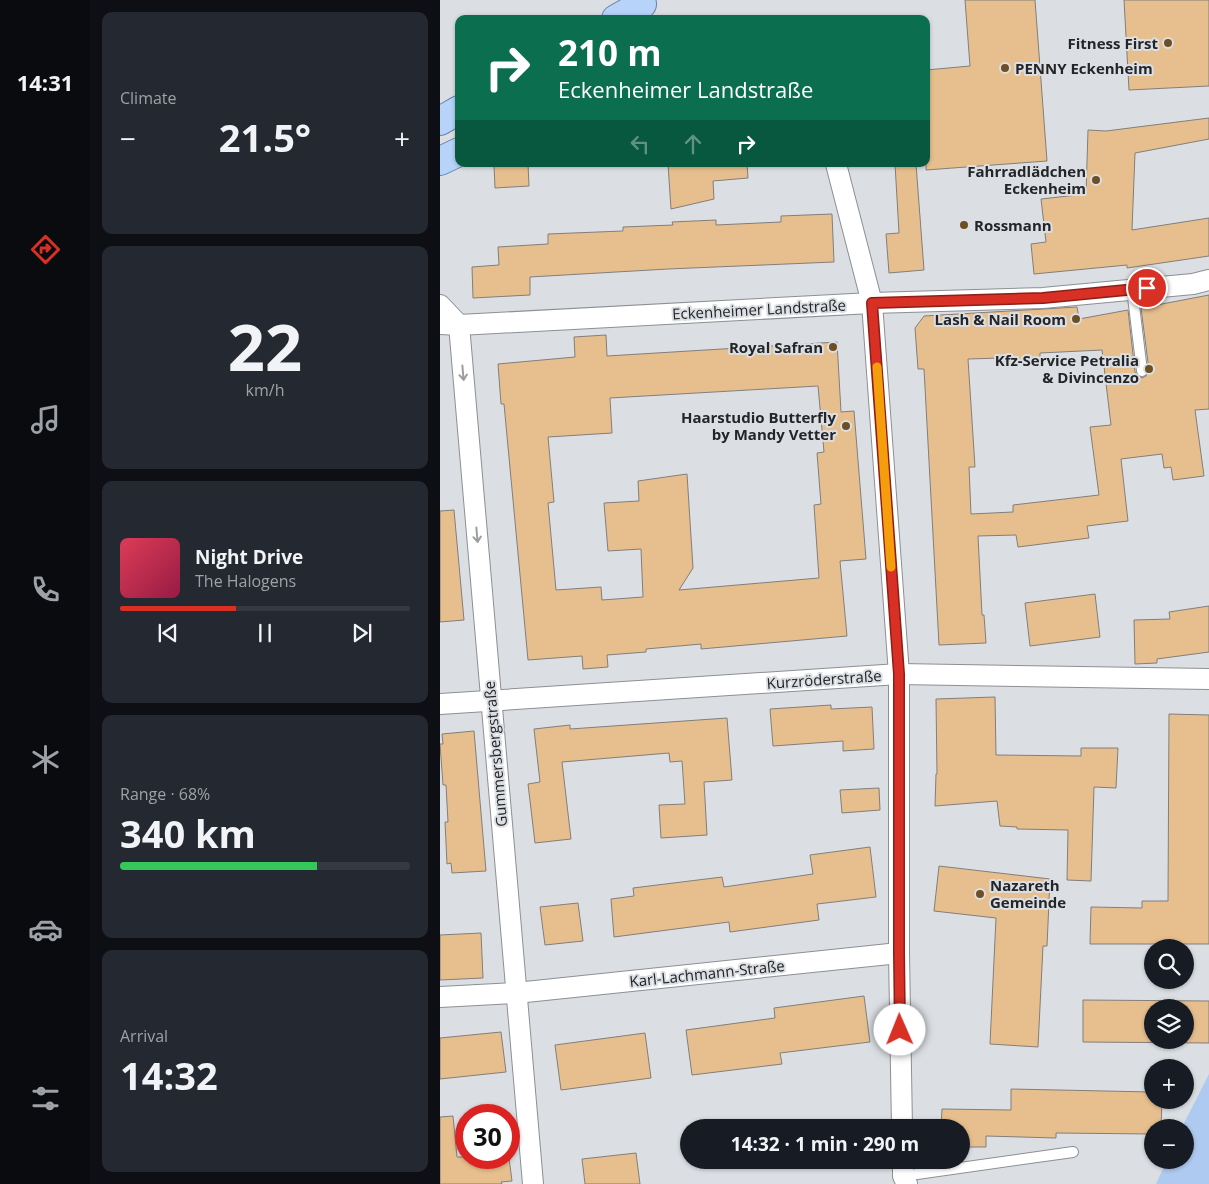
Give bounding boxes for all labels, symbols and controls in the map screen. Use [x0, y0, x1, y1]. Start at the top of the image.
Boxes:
text: 210 m [558, 29, 662, 76]
place label: Fitness First [1068, 33, 1158, 53]
icon: right [475, 35, 540, 100]
marker: Fitness First [1162, 37, 1174, 49]
place label: PENNY Eckenheim [1015, 58, 1153, 78]
marker: PENNY Eckenheim [999, 62, 1011, 74]
text: 14:31 [17, 67, 73, 97]
text: Eckenheimer Landstraße [558, 74, 813, 104]
text: Climate [120, 87, 177, 109]
text: 21.5° [219, 111, 311, 163]
text: − [120, 119, 136, 157]
text: + [394, 119, 410, 157]
icon: left [626, 130, 654, 158]
icon: ahead [679, 130, 707, 158]
icon: right [732, 130, 760, 158]
place label: Fahrradlädchen Eckenheim [967, 161, 1086, 198]
marker: Fahrradlädchen Eckenheim [1090, 174, 1102, 186]
place label: Rossmann [974, 215, 1052, 235]
marker: Rossmann [958, 219, 970, 231]
icon: directions [28, 232, 63, 267]
pin [1126, 267, 1168, 309]
icon: arrive [1133, 274, 1161, 302]
street label: Eckenheimer Landstraße [672, 294, 846, 324]
text: 22 [228, 302, 302, 390]
place label: Lash & Nail Room [935, 309, 1066, 329]
marker: Lash & Nail Room [1070, 313, 1082, 325]
place label: Royal Safran [729, 337, 823, 357]
marker: Royal Safran [827, 341, 839, 353]
place label: Kfz-Service Petralia & Divincenzo [995, 350, 1139, 387]
marker: Kfz-Service Petralia & Divincenzo [1143, 363, 1155, 375]
one-way arrow [458, 365, 468, 381]
text: km/h [246, 379, 284, 401]
icon: music [28, 402, 63, 437]
place label: Haarstudio Butterfly by Mandy Vetter [681, 407, 836, 444]
marker: Haarstudio Butterfly by Mandy Vetter [840, 420, 852, 432]
one-way arrow [472, 527, 481, 543]
text: Night Drive [195, 544, 303, 570]
text: The Halogens [195, 570, 296, 592]
icon: phone [28, 572, 63, 607]
icon: previous [154, 619, 182, 647]
icon: pause [251, 619, 279, 647]
icon: next [348, 619, 376, 647]
street label: Kurzröderstraße [766, 665, 882, 693]
street label: Gummersbergstraße [479, 680, 511, 828]
icon: climate [28, 742, 63, 777]
text: Range · 68% [120, 783, 210, 805]
text: 340 km [120, 807, 256, 859]
place label: Nazareth Gemeinde [990, 875, 1066, 912]
marker: Nazareth Gemeinde [974, 888, 986, 900]
icon: car [28, 912, 63, 947]
map controls [1144, 939, 1194, 1169]
button: search [1144, 939, 1194, 989]
street label: Karl-Lachmann-Straße [628, 955, 786, 991]
button: layers [1144, 999, 1194, 1049]
position arrow [873, 1003, 925, 1055]
text: Arrival [120, 1025, 168, 1047]
text: 14:32 [120, 1049, 218, 1101]
button: + [1144, 1059, 1194, 1109]
icon: filters [28, 1081, 63, 1116]
speed limit sign: 30 [455, 1104, 520, 1169]
button: − [1144, 1119, 1194, 1169]
text: 14:32 · 1 min · 290 m [731, 1131, 919, 1157]

